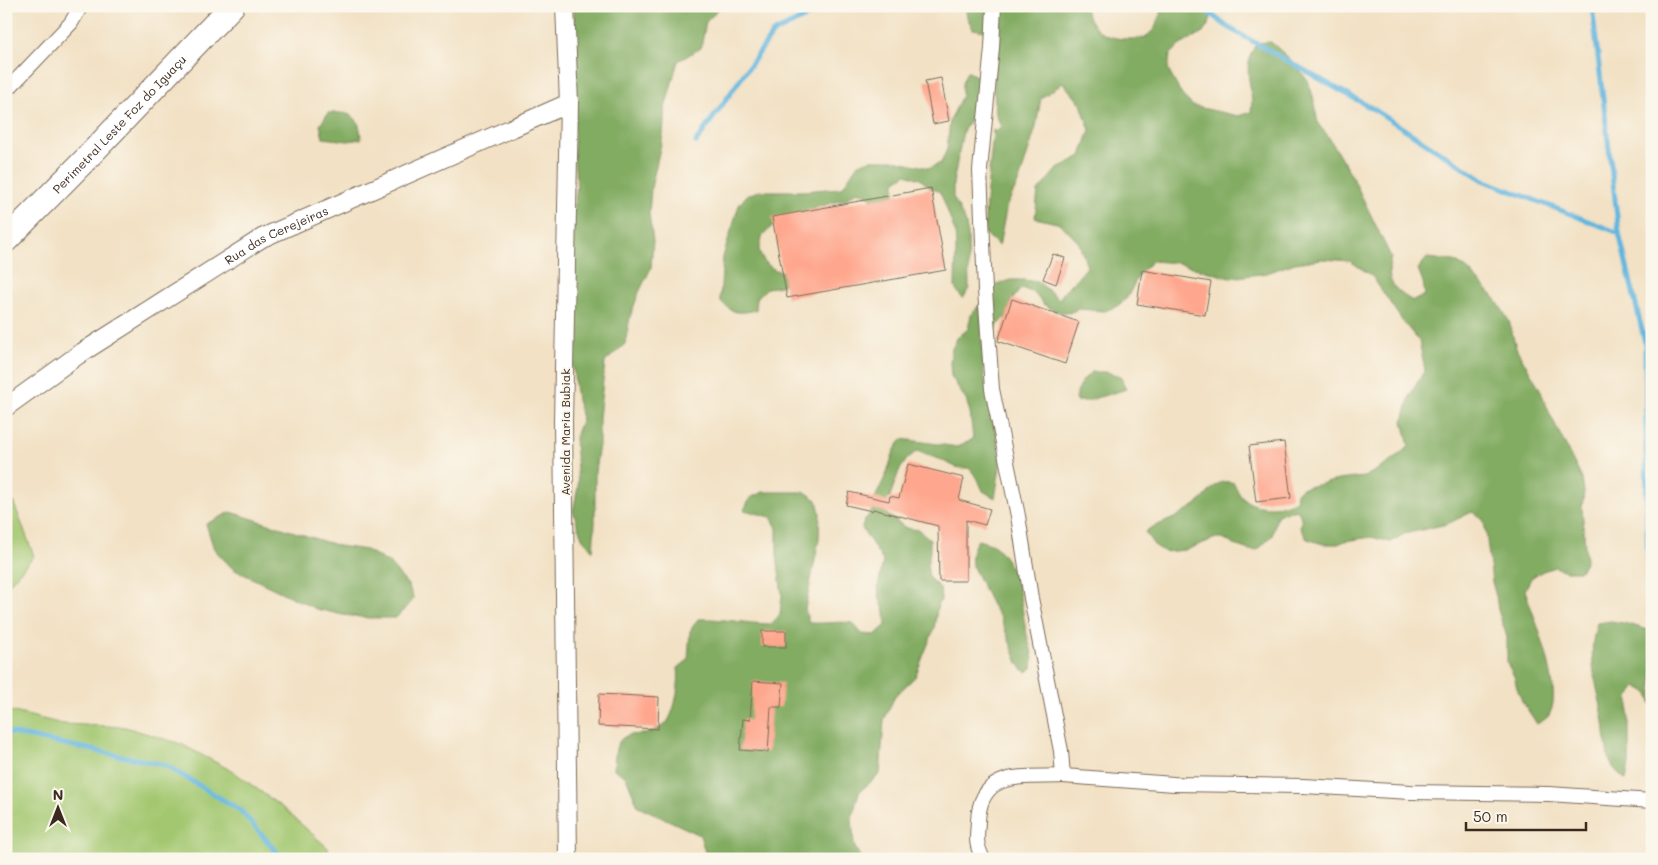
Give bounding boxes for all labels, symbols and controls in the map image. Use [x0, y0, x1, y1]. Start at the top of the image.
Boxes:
street label: Perimetral Leste Foz do Iguaçu [49, 51, 189, 197]
street label: Rua das Cerejeiras [221, 202, 331, 268]
street label: Avenida Maria Bubiak [557, 368, 573, 496]
north arrow [32, 782, 82, 832]
text: N [53, 785, 63, 804]
scale bar [1466, 800, 1586, 832]
text: 50 m [1473, 806, 1508, 826]

